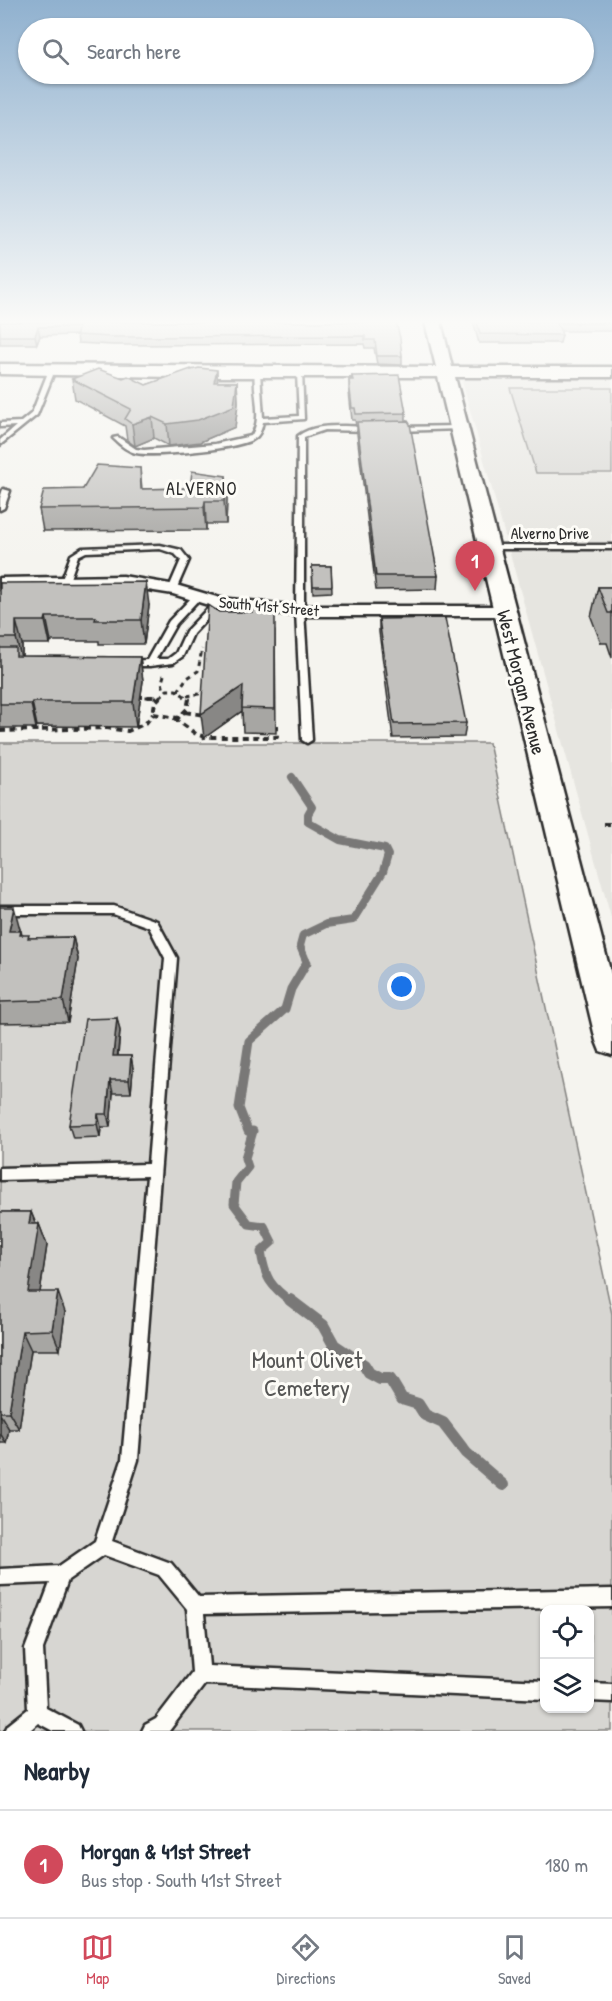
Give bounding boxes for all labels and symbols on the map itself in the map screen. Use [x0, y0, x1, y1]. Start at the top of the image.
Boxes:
district label: ALVERNO [166, 476, 238, 501]
street label: Alverno Drive [511, 522, 590, 544]
pin: 1 [456, 542, 494, 591]
street label: South 41st Street [218, 591, 321, 621]
street label: West Morgan Avenue [491, 607, 553, 757]
your location [387, 972, 416, 1001]
park label: Mount Olivet Cemetery [252, 1343, 363, 1403]

